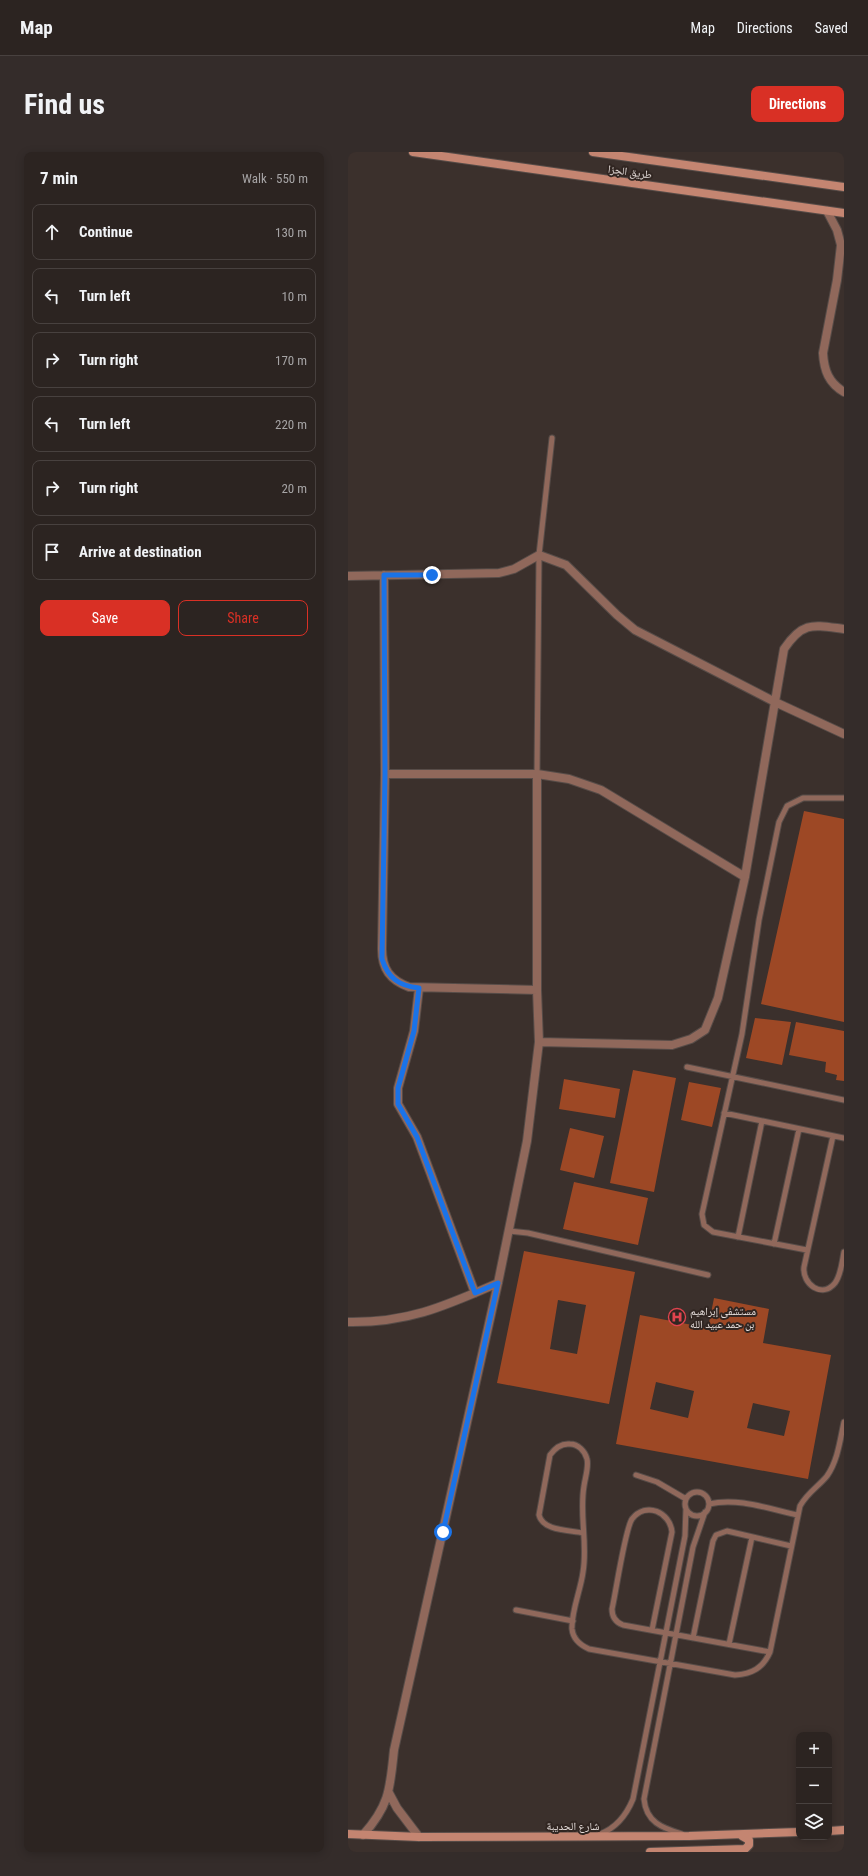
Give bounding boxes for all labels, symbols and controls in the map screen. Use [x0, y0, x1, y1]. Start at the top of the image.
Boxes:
text: Map [20, 16, 53, 39]
text: Map [691, 20, 715, 36]
text: Directions [737, 20, 793, 36]
text: Saved [815, 20, 848, 36]
button: Directions [751, 86, 844, 122]
text: Find us [24, 88, 105, 121]
street label: طريق الجزا [607, 162, 653, 182]
text: 7 min [40, 168, 78, 188]
text: Walk · 550 m [242, 171, 308, 186]
icon: ahead [41, 221, 63, 243]
text: Continue [79, 223, 133, 241]
text: 130 m [275, 225, 307, 240]
icon: left [41, 285, 63, 307]
text: Turn left [79, 287, 130, 305]
text: 10 m [281, 289, 307, 304]
icon: right [41, 349, 63, 371]
text: Turn right [79, 351, 138, 369]
text: 170 m [275, 353, 307, 368]
icon: left [41, 413, 63, 435]
text: Turn left [79, 415, 130, 433]
text: 220 m [275, 417, 307, 432]
icon: right [41, 477, 63, 499]
text: Turn right [79, 479, 138, 497]
text: 20 m [281, 481, 307, 496]
icon: arrive [41, 541, 63, 563]
text: Arrive at destination [79, 543, 202, 561]
route end [423, 566, 441, 584]
button: Save [40, 600, 170, 636]
button: Share [178, 600, 308, 636]
place label: مستشفى إبراهيم بن حمد عبيد الله [690, 1305, 756, 1331]
hospital icon: مستشفى إبراهيم بن حمد عبيد الله [667, 1307, 687, 1327]
route start [434, 1523, 452, 1541]
map controls [796, 1732, 832, 1840]
button: + [796, 1732, 832, 1768]
button: − [796, 1768, 832, 1804]
button: layers [796, 1804, 832, 1840]
street label: شارع الحديبة [547, 1820, 599, 1833]

